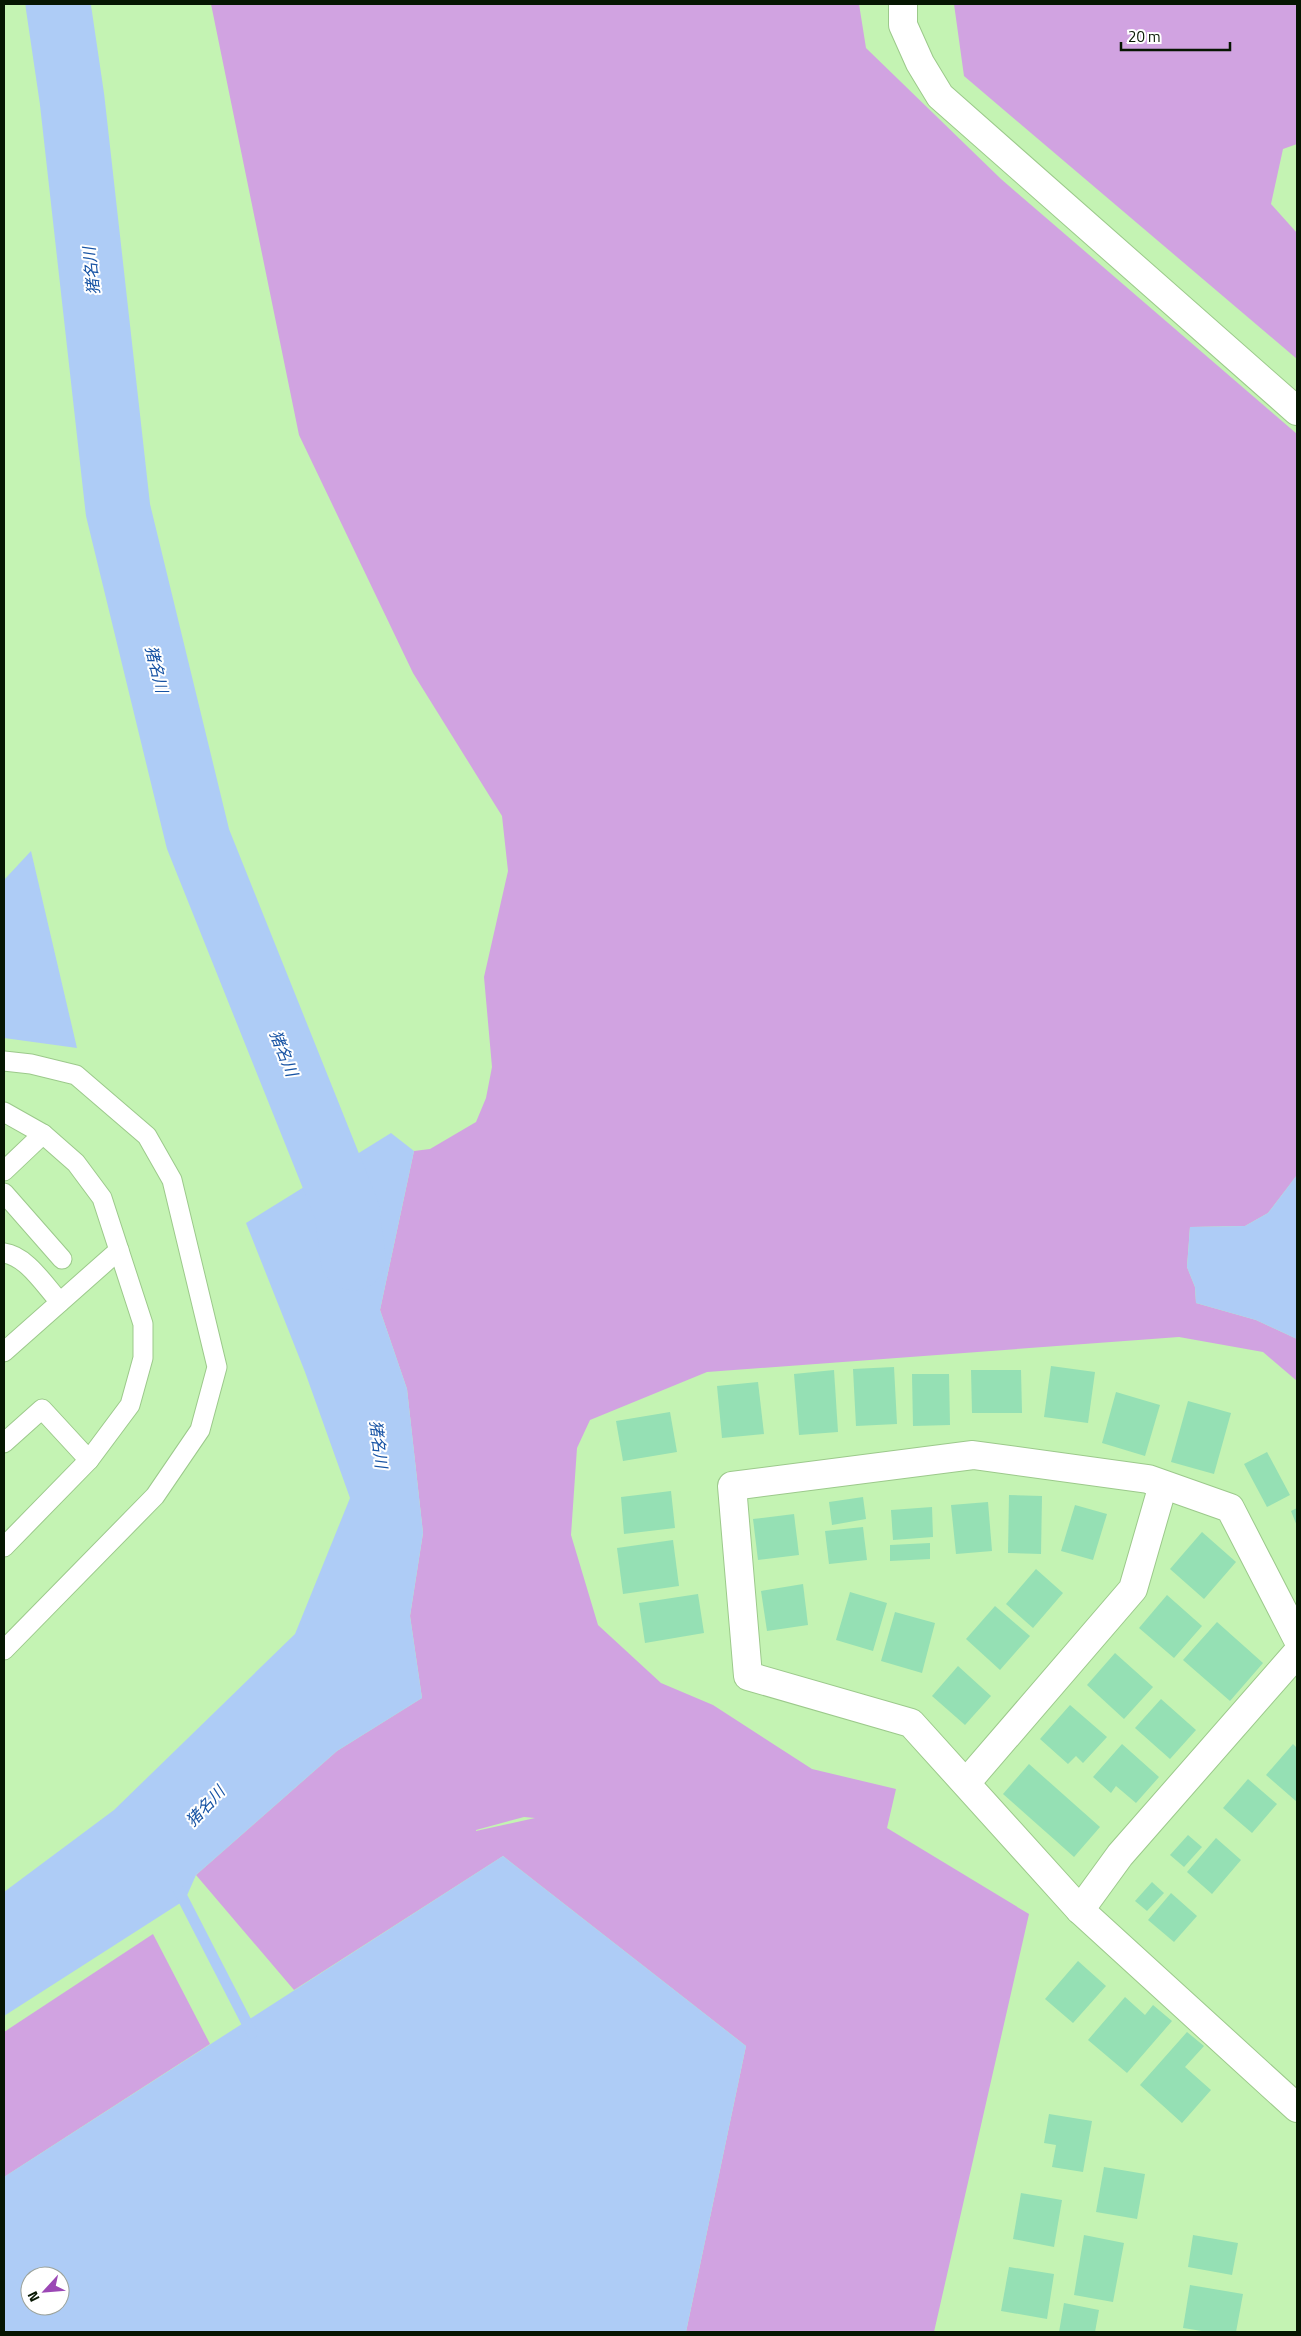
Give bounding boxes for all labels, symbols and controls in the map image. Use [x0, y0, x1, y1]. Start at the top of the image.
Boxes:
scale bar [1121, 20, 1230, 52]
text: 20 m [1128, 25, 1161, 48]
water label: 猪名川 [76, 244, 105, 296]
water label: 猪名川 [140, 643, 175, 697]
water label: 猪名川 [264, 1026, 305, 1082]
water label: 猪名川 [364, 1419, 394, 1471]
water label: 猪名川 [180, 1779, 232, 1832]
north arrow [20, 2266, 70, 2316]
text: N [21, 2288, 44, 2306]

